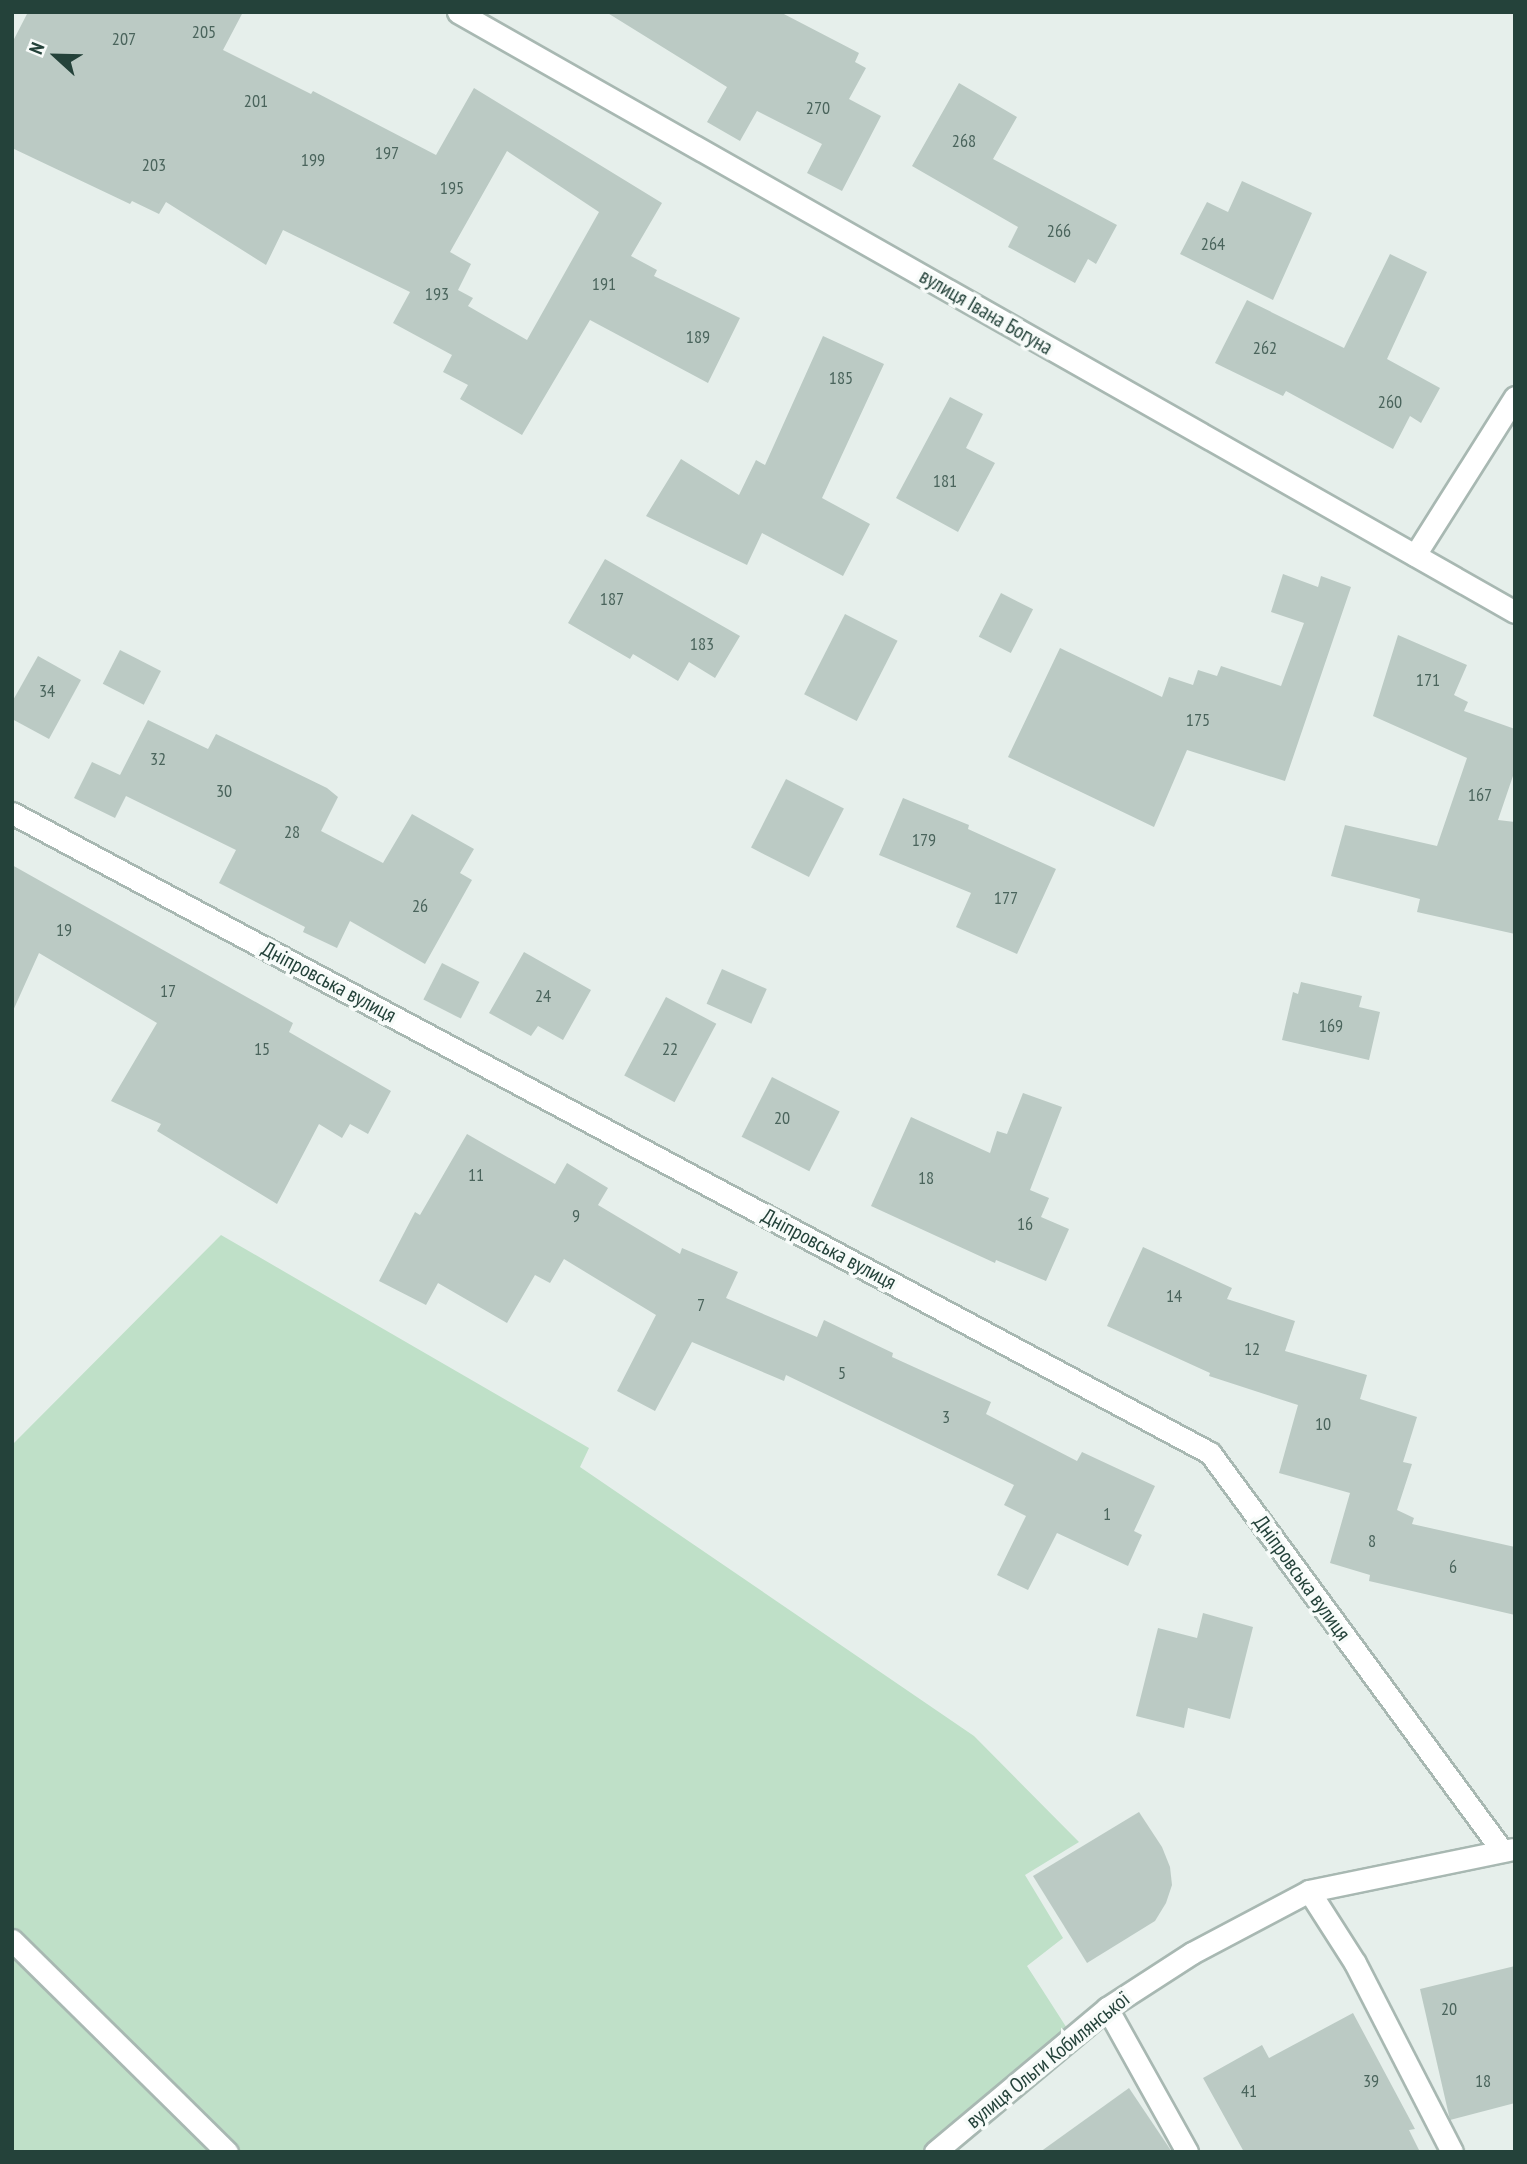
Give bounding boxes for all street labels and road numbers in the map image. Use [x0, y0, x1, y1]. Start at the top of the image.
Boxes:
street label: вулиця Івана Богуна [915, 264, 1057, 360]
street label: Дніпровська вулиця [258, 936, 400, 1028]
street label: Дніпровська вулиця [758, 1203, 900, 1295]
street label: Дніпровська вулиця [1248, 1511, 1356, 1645]
street label: вулиця Ольги Кобилянської [961, 1986, 1135, 2134]

